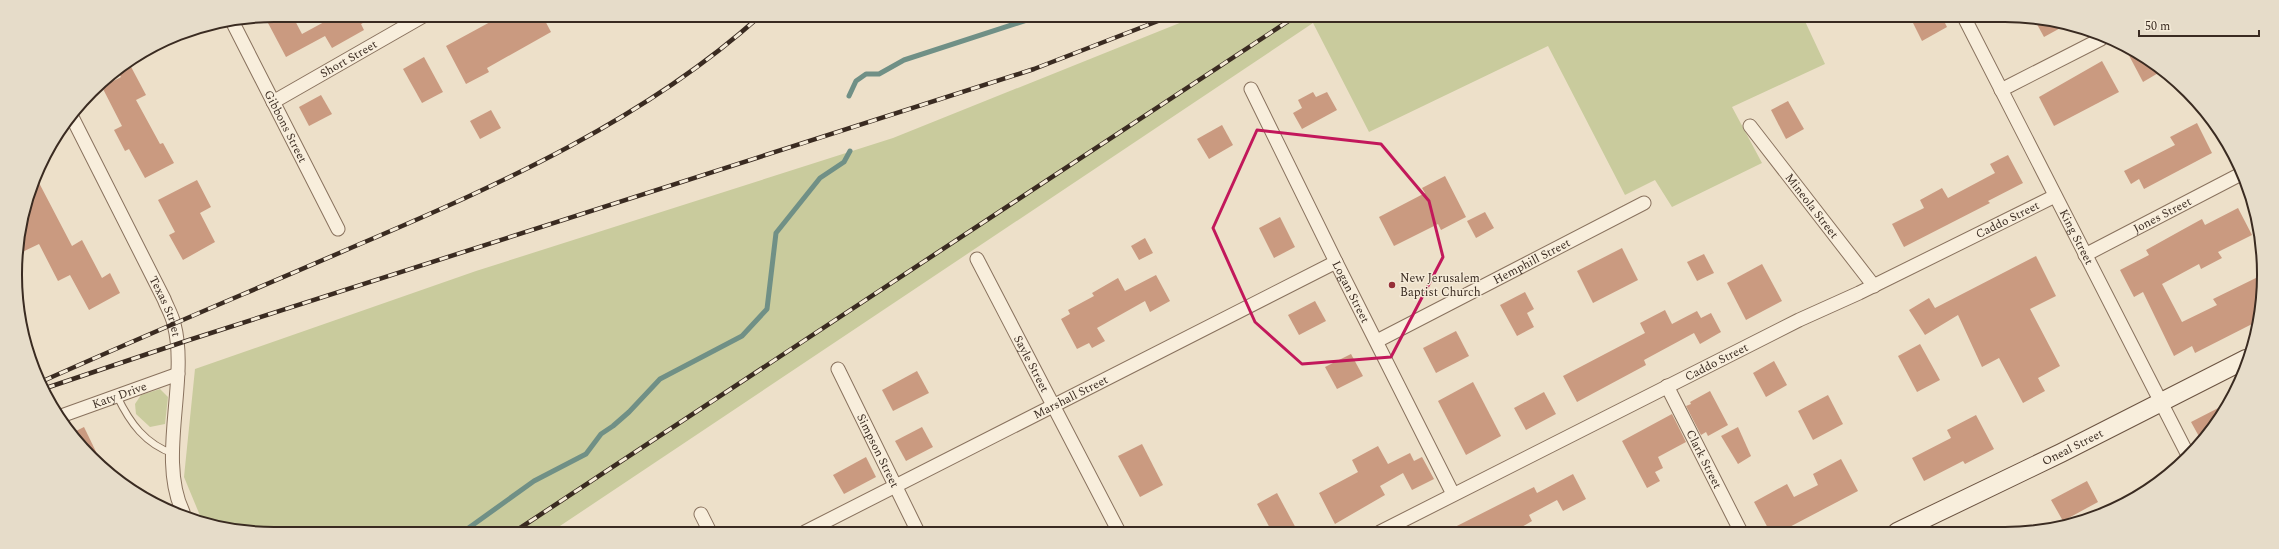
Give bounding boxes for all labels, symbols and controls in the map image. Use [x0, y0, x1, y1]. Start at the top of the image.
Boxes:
scale bar [2139, 12, 2259, 38]
text: 50 m [2145, 17, 2170, 36]
street label: Short Street [316, 35, 381, 83]
street label: Gibbons Street [259, 87, 312, 166]
street label: Mineola Street [1780, 169, 1843, 243]
street label: Jones Street [2130, 192, 2195, 238]
street label: Caddo Street [1972, 196, 2043, 243]
street label: King Street [2054, 206, 2099, 268]
street label: Hemphill Street [1489, 233, 1574, 289]
street label: Logan Street [1327, 257, 1375, 326]
place label: New Jerusalem Baptist Church [1400, 269, 1481, 302]
street label: Texas Street [144, 272, 186, 338]
marker: New Jerusalem Baptist Church [1387, 280, 1397, 290]
street label: Sayle Street [1009, 332, 1054, 396]
street label: Caddo Street [1681, 338, 1751, 386]
street label: Marshall Street [1030, 370, 1111, 424]
street label: Katy Drive [89, 376, 149, 414]
street label: Simpson Street [852, 410, 904, 491]
street label: Oneal Street [2039, 424, 2106, 470]
street label: Clark Street [1681, 426, 1727, 492]

